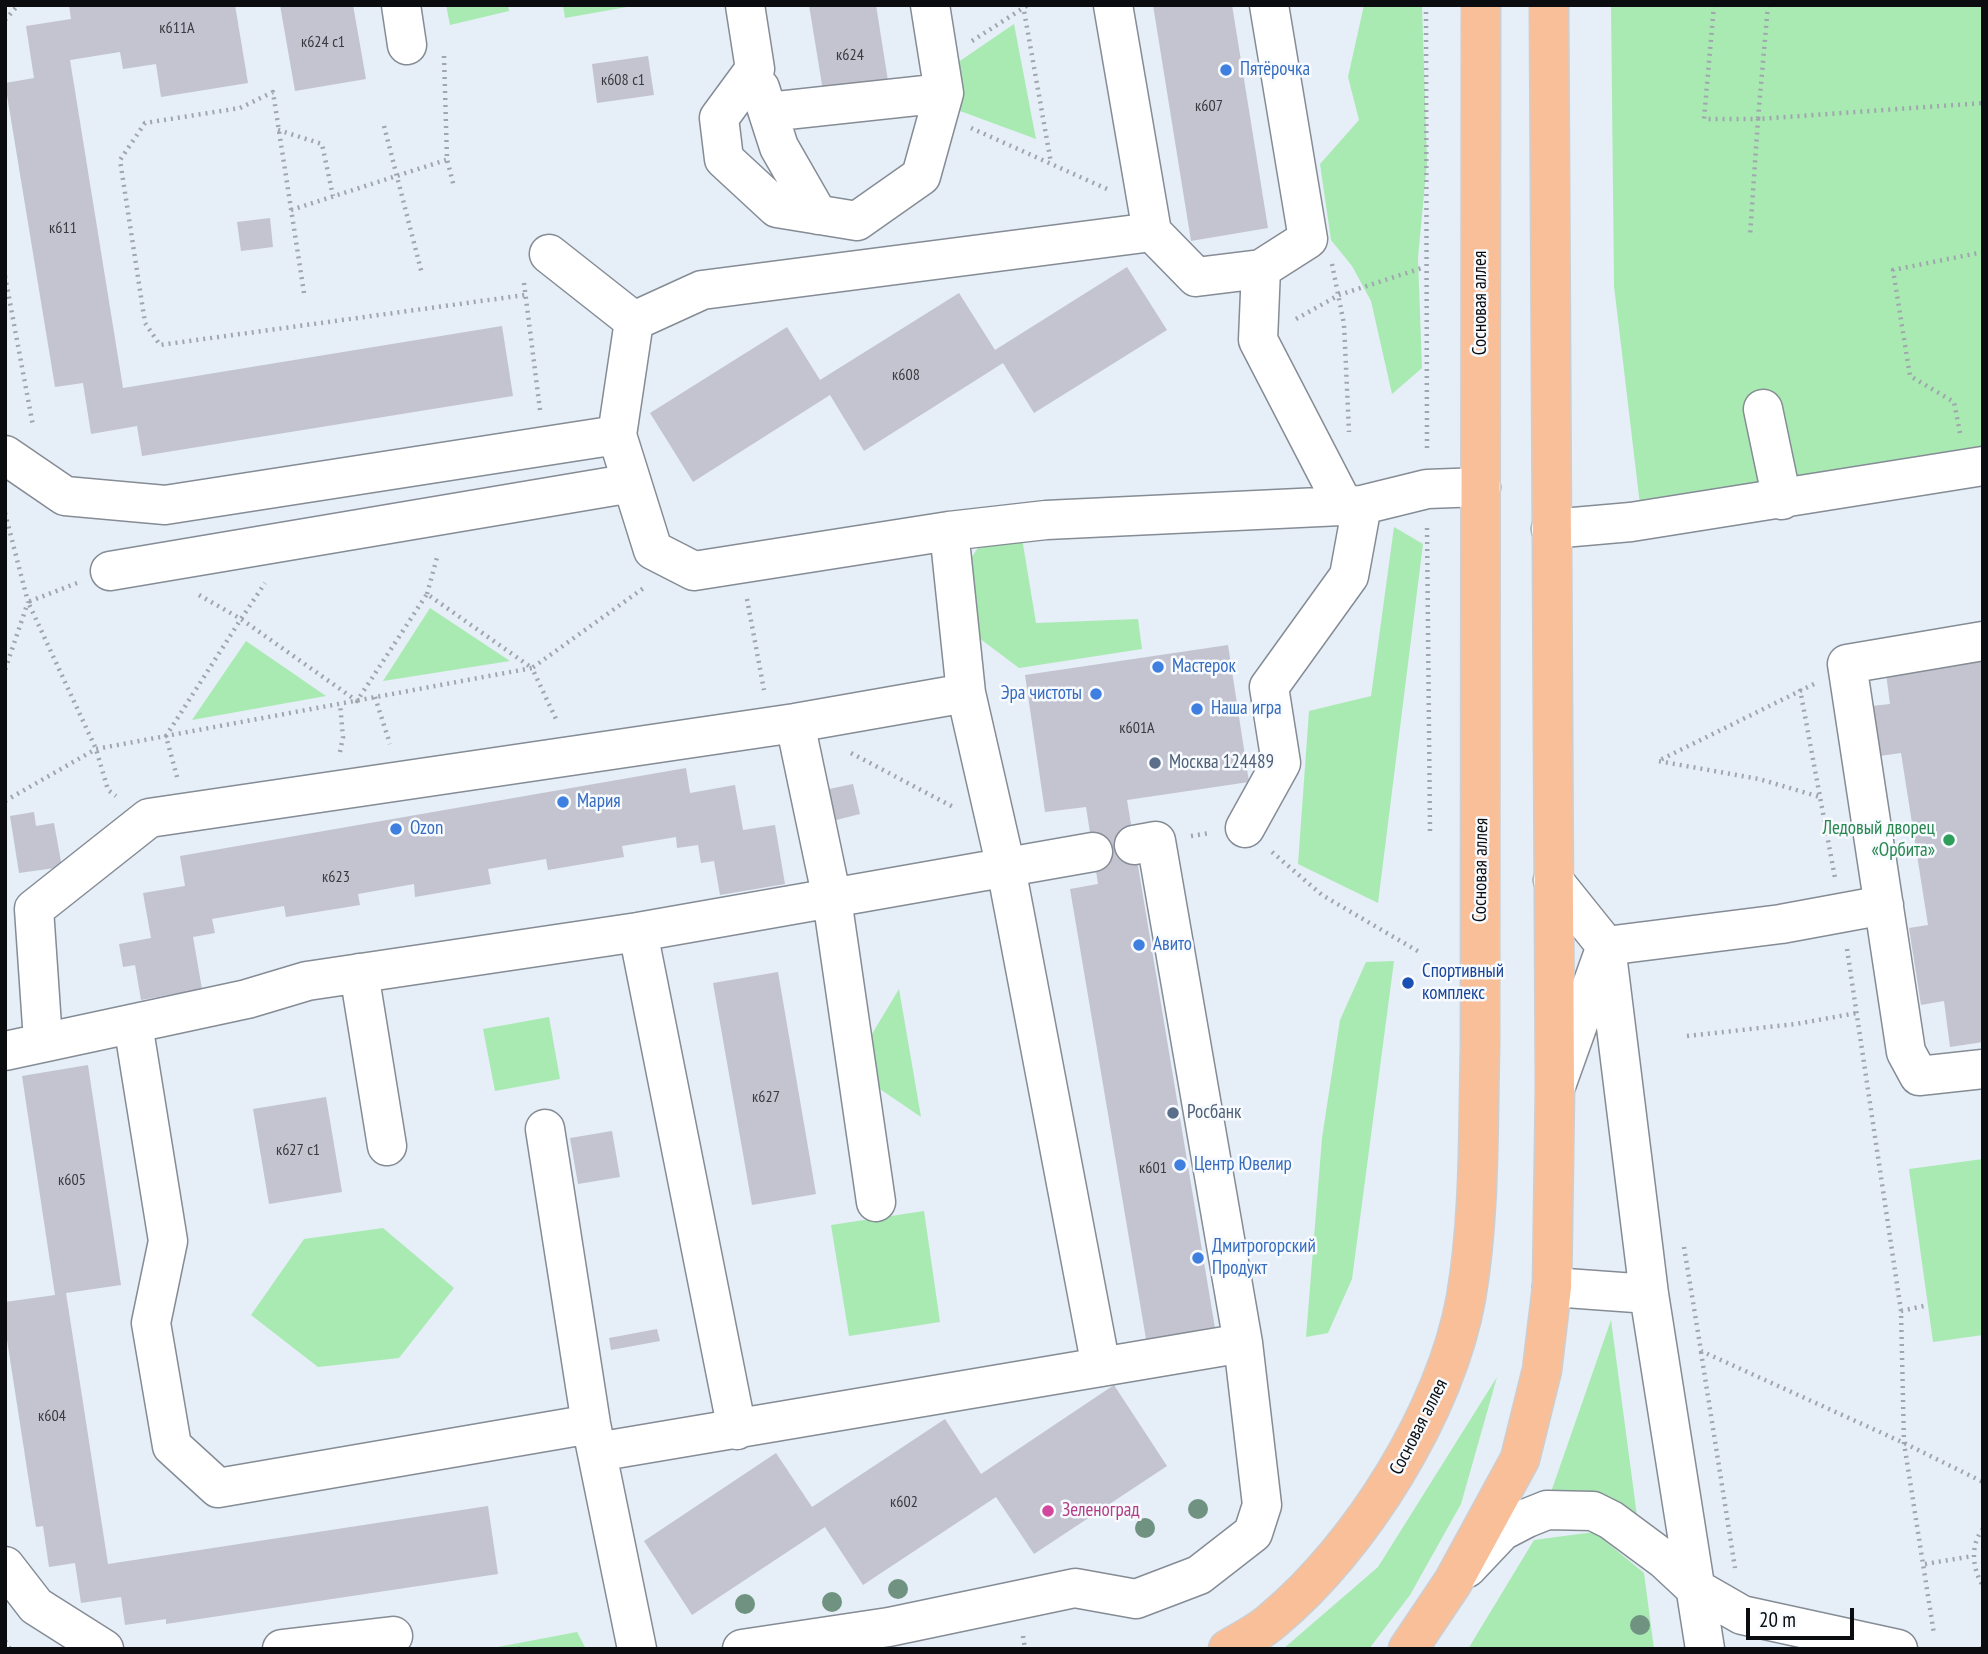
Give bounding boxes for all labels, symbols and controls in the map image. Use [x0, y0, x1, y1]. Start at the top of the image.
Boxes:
house number: к611А [159, 18, 195, 38]
house number: к624 с1 [301, 32, 345, 52]
house number: к624 [836, 45, 864, 65]
place label: Пятёрочка [1240, 59, 1310, 81]
marker: Пятёрочка [1218, 62, 1234, 78]
house number: к608 с1 [601, 70, 645, 90]
house number: к607 [1195, 96, 1223, 116]
house number: к611 [49, 218, 77, 238]
street label: Сосновая аллея [1470, 251, 1492, 355]
house number: к608 [892, 365, 920, 385]
place label: Мастерок [1172, 656, 1236, 678]
marker: Мастерок [1150, 659, 1166, 675]
place label: Эра чистоты [1001, 683, 1082, 705]
marker: Эра чистоты [1088, 686, 1104, 702]
place label: Наша игра [1211, 698, 1282, 720]
marker: Наша игра [1189, 701, 1205, 717]
house number: к601А [1119, 718, 1155, 738]
place label: Москва 124489 [1169, 752, 1274, 774]
marker: Москва 124489 [1147, 755, 1163, 771]
place label: Мария [577, 791, 621, 813]
marker: Мария [555, 794, 571, 810]
place label: Ozon [410, 818, 443, 840]
street label: Сосновая аллея [1469, 818, 1493, 922]
place label: Ледовый дворец «Орбита» [1822, 818, 1935, 862]
marker: Ozon [388, 821, 404, 837]
marker: Ледовый дворец «Орбита» [1941, 832, 1957, 848]
house number: к623 [322, 867, 350, 887]
place label: Авито [1153, 934, 1192, 956]
marker: Авито [1131, 937, 1147, 953]
place label: Спортивный комплекс [1422, 961, 1504, 1005]
marker: Спортивный комплекс [1400, 975, 1416, 991]
house number: к627 [752, 1087, 780, 1107]
place label: Росбанк [1187, 1102, 1241, 1124]
marker: Росбанк [1165, 1105, 1181, 1121]
house number: к627 с1 [276, 1140, 320, 1160]
place label: Центр Ювелир [1194, 1154, 1292, 1176]
marker: Центр Ювелир [1172, 1157, 1188, 1173]
house number: к601 [1139, 1158, 1167, 1178]
house number: к605 [58, 1170, 86, 1190]
place label: Дмитрогорский Продукт [1212, 1236, 1316, 1280]
marker: Дмитрогорский Продукт [1190, 1250, 1206, 1266]
street label: Сосновая аллея [1385, 1375, 1453, 1479]
house number: к604 [38, 1406, 66, 1426]
house number: к602 [890, 1492, 918, 1512]
place label: Зеленоград [1062, 1500, 1140, 1522]
marker: Зеленоград [1040, 1503, 1056, 1519]
scale bar [1750, 1594, 1858, 1638]
text: 20 m [1759, 1606, 1796, 1633]

